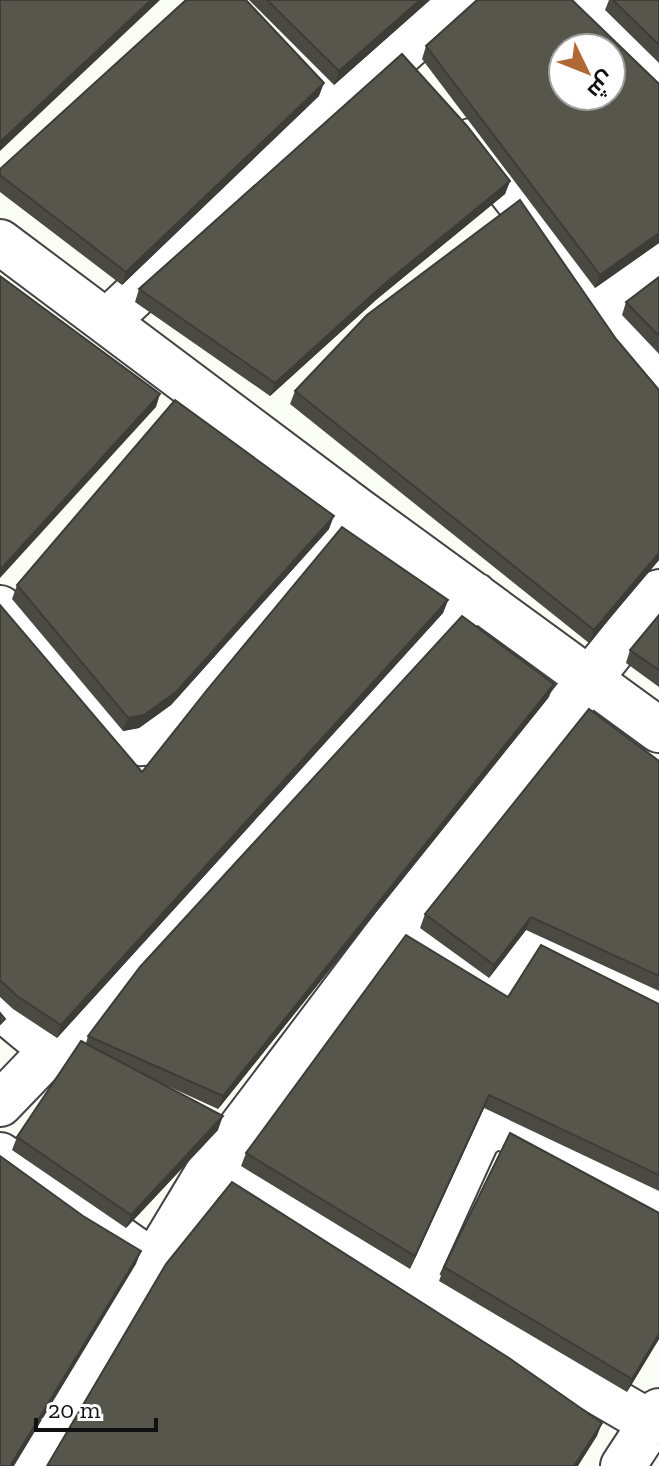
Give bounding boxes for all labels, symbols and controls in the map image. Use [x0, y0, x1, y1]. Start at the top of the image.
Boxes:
north arrow [547, 32, 627, 112]
text: ش [582, 66, 621, 105]
scale bar [36, 1382, 156, 1432]
text: 20 m [48, 1395, 101, 1424]

